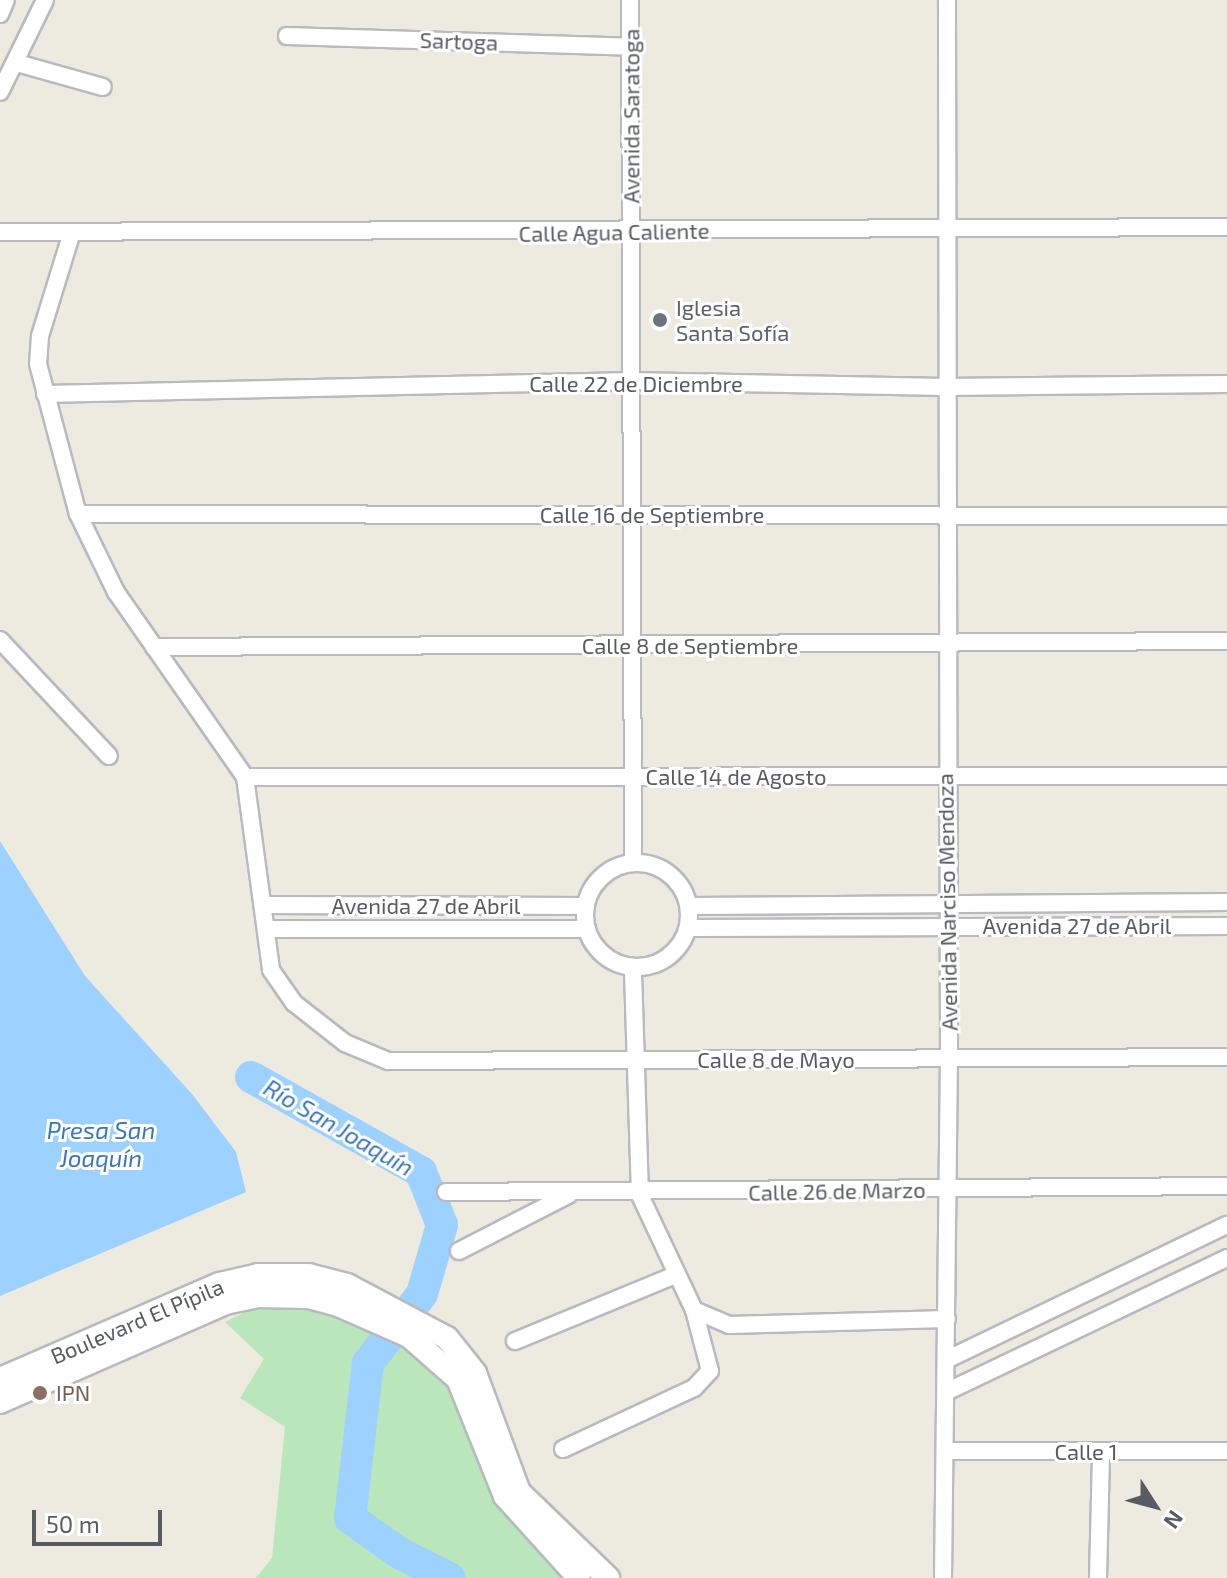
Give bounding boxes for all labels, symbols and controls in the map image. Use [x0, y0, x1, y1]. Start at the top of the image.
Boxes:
street label: Sartoga [419, 26, 499, 56]
street label: Avenida Saratoga [618, 29, 644, 203]
street label: Calle Agua Caliente [518, 217, 710, 247]
place label: Iglesia Santa Sofía [676, 294, 789, 346]
marker: Iglesia Santa Sofía [651, 311, 669, 329]
street label: Calle 22 de Diciembre [529, 371, 743, 397]
street label: Calle 16 de Septiembre [540, 502, 764, 528]
street label: Calle 8 de Septiembre [582, 633, 798, 659]
street label: Calle 14 de Agosto [645, 764, 827, 790]
street label: Avenida Narciso Mendoza [932, 773, 962, 1031]
street label: Avenida 27 de Abril [331, 893, 521, 919]
street label: Avenida 27 de Abril [982, 913, 1172, 939]
street label: Calle 8 de Mayo [697, 1047, 855, 1073]
water label: Río San Joaquín [259, 1072, 419, 1182]
water label: Presa San Joaquín [47, 1116, 155, 1172]
street label: Calle 26 de Marzo [748, 1176, 926, 1206]
street label: Boulevard El Pípila [46, 1273, 228, 1369]
place label: IPN [56, 1380, 90, 1406]
marker: IPN [31, 1384, 49, 1402]
street label: Calle 1 [1054, 1439, 1118, 1465]
north arrow [1115, 1466, 1195, 1546]
scale bar [36, 1494, 166, 1544]
text: N [1159, 1506, 1190, 1534]
text: 50 m [46, 1509, 100, 1538]

